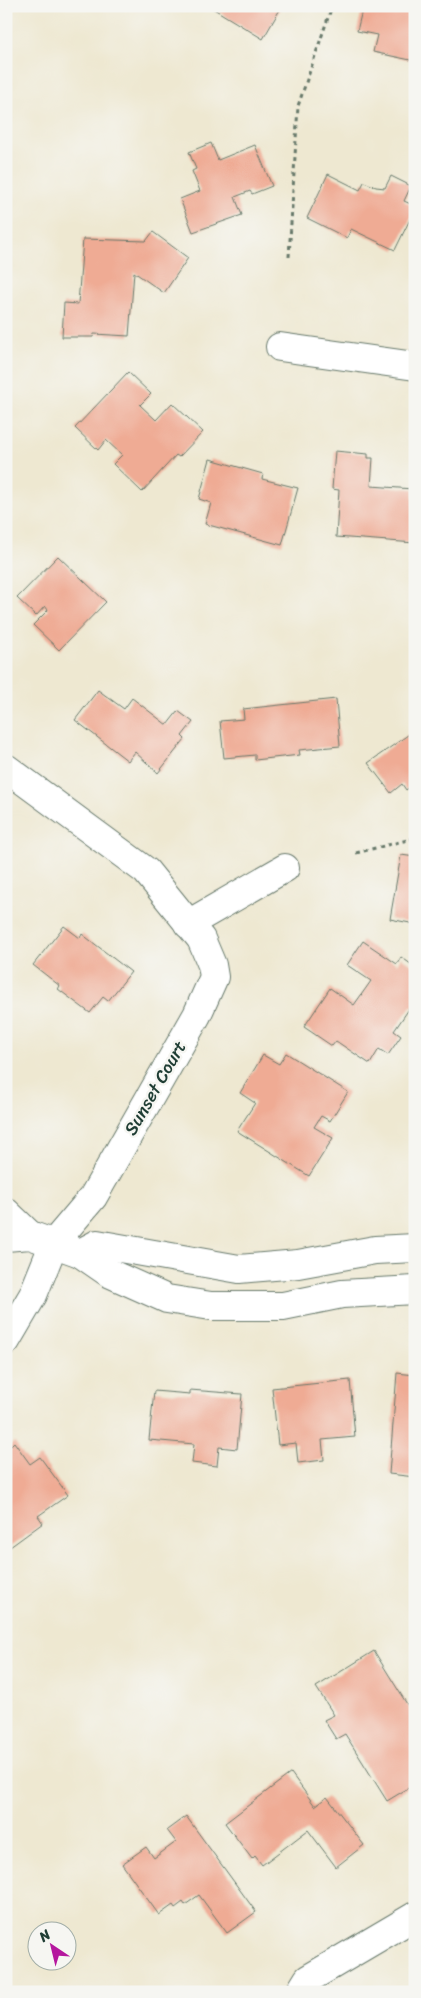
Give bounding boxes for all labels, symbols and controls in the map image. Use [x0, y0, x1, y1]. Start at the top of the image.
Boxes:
street label: Sunset Court [115, 1034, 195, 1142]
north arrow [28, 1920, 78, 1970]
text: N [33, 1923, 56, 1949]

